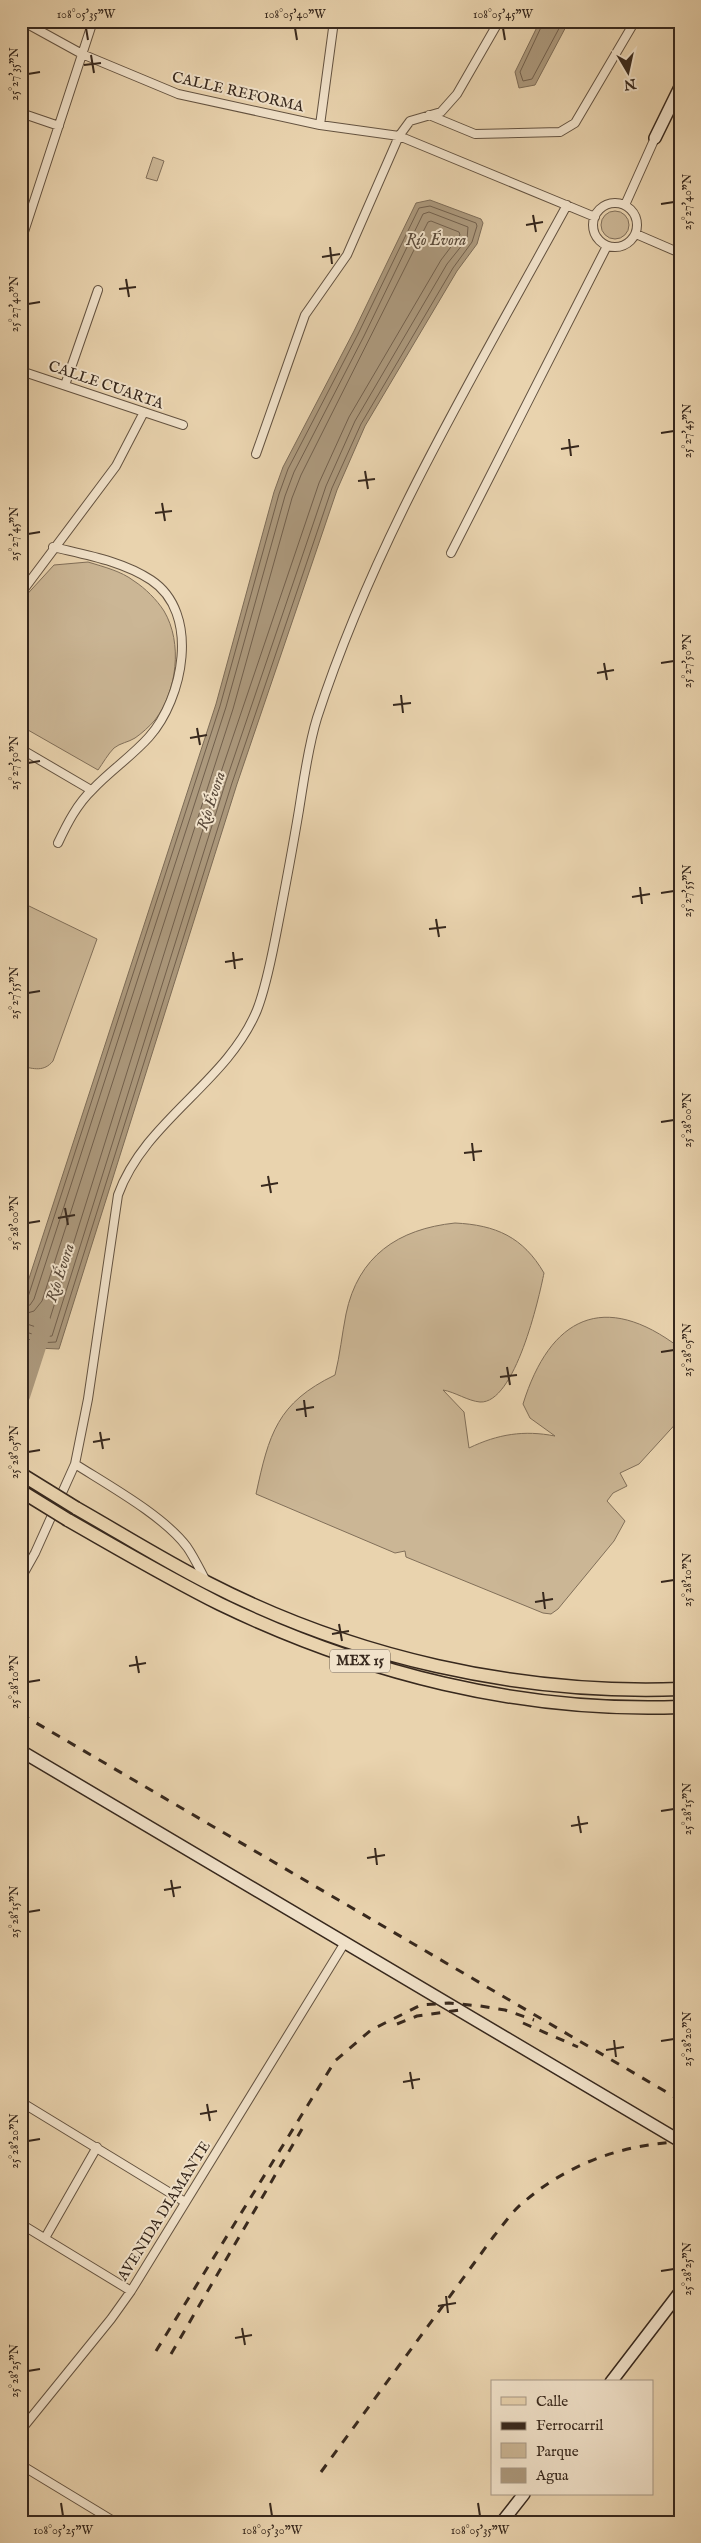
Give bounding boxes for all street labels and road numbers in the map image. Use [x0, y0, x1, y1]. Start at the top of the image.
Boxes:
street label: CALLE REFORMA [170, 68, 307, 117]
street label: CALLE CUARTA [46, 356, 167, 414]
road number: MEX 15 [330, 1650, 390, 1672]
street label: AVENIDA DIAMANTE [113, 2138, 215, 2285]

